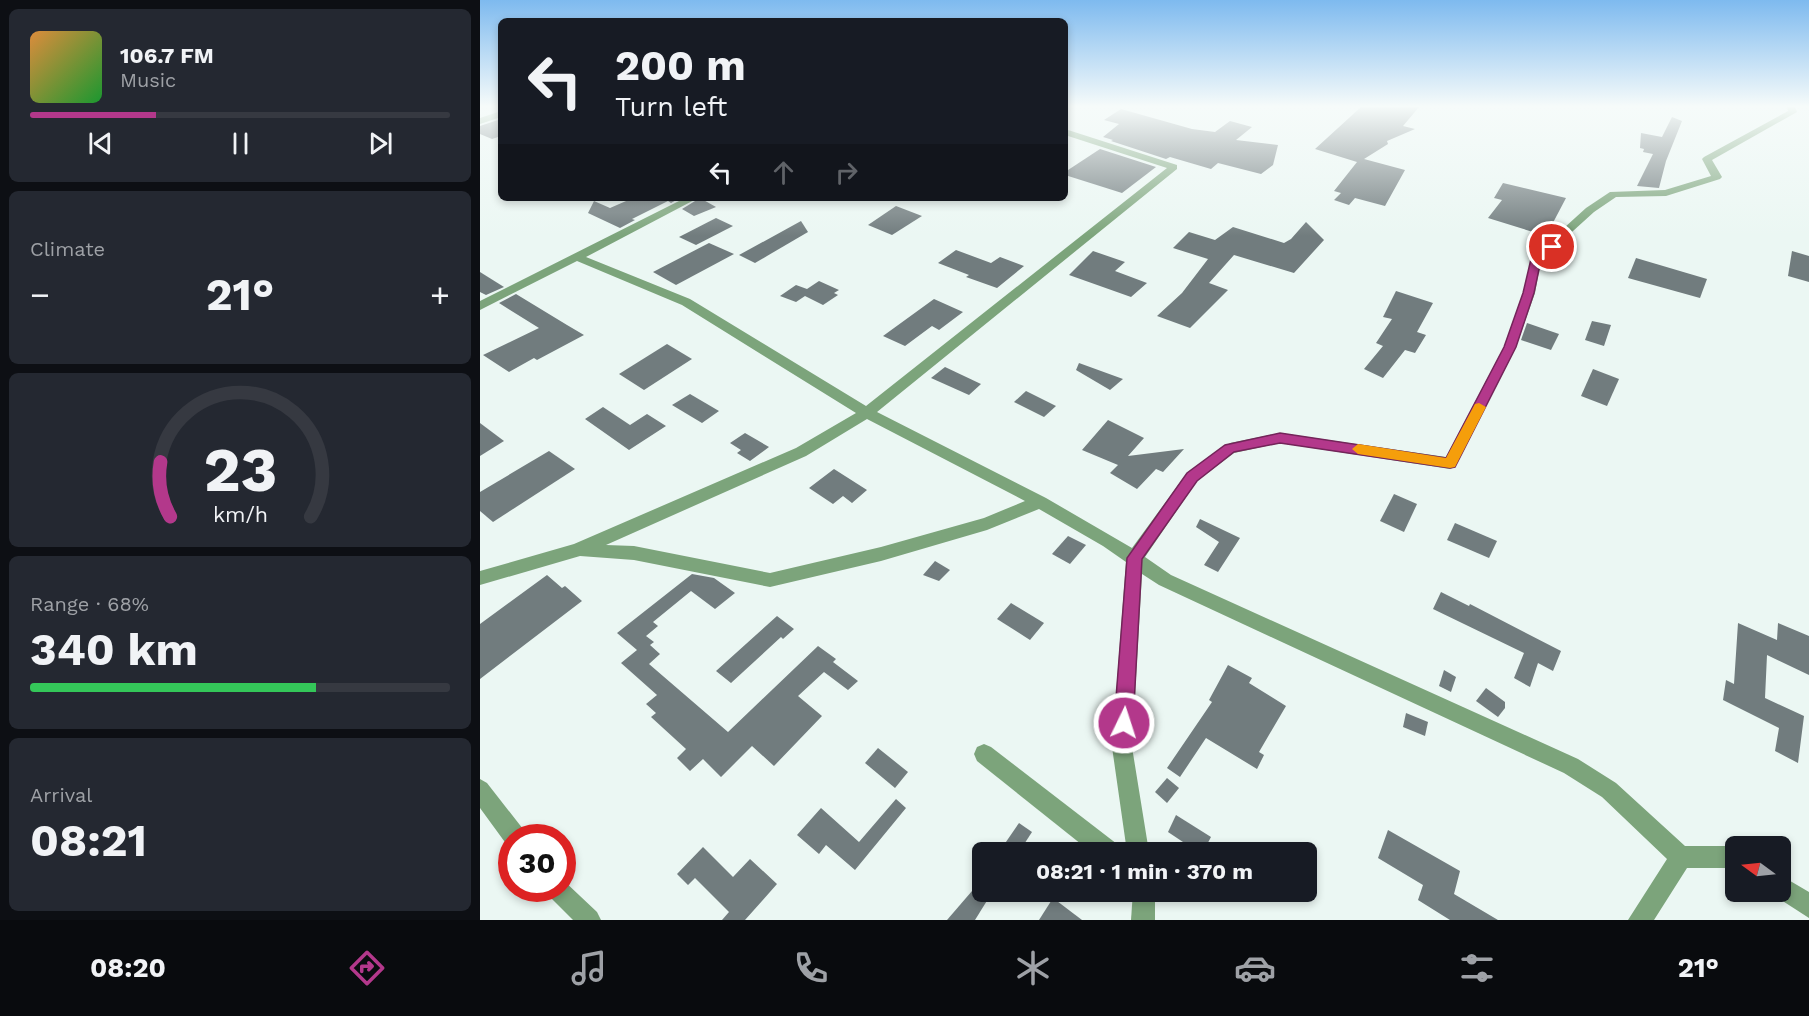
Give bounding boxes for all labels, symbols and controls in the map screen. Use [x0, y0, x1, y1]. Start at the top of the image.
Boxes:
text: 200 m [615, 41, 746, 90]
icon: left [516, 42, 594, 120]
text: 106.7 FM [120, 43, 214, 68]
text: Music [120, 68, 176, 92]
text: Turn left [615, 91, 727, 123]
icon: previous [84, 127, 117, 160]
icon: pause [224, 127, 257, 160]
icon: next [364, 127, 397, 160]
icon: left [704, 156, 737, 189]
icon: ahead [767, 156, 800, 189]
icon: right [830, 156, 863, 189]
pin [1526, 221, 1577, 272]
icon: arrive [1535, 230, 1568, 263]
text: Climate [30, 237, 105, 261]
text: 21° [206, 268, 274, 321]
text: − [30, 275, 50, 314]
text: + [430, 275, 450, 314]
text: 23 [203, 433, 277, 506]
text: km/h [212, 502, 268, 527]
text: Range · 68% [30, 592, 149, 616]
text: 340 km [30, 623, 198, 676]
position arrow [1092, 691, 1156, 755]
text: Arrival [30, 783, 92, 807]
text: 08:21 [30, 814, 147, 867]
speed limit sign: 30 [498, 824, 576, 902]
north arrow [1725, 836, 1791, 902]
map controls [1725, 836, 1791, 902]
text: 08:21 · 1 min · 370 m [1036, 859, 1253, 884]
icon: directions [346, 947, 388, 989]
icon: music [568, 947, 610, 989]
icon: phone [790, 947, 832, 989]
icon: climate [1012, 947, 1054, 989]
icon: car [1234, 947, 1276, 989]
icon: filters [1456, 947, 1498, 989]
text: 08:20 [90, 952, 166, 984]
text: 21° [1678, 952, 1719, 984]

